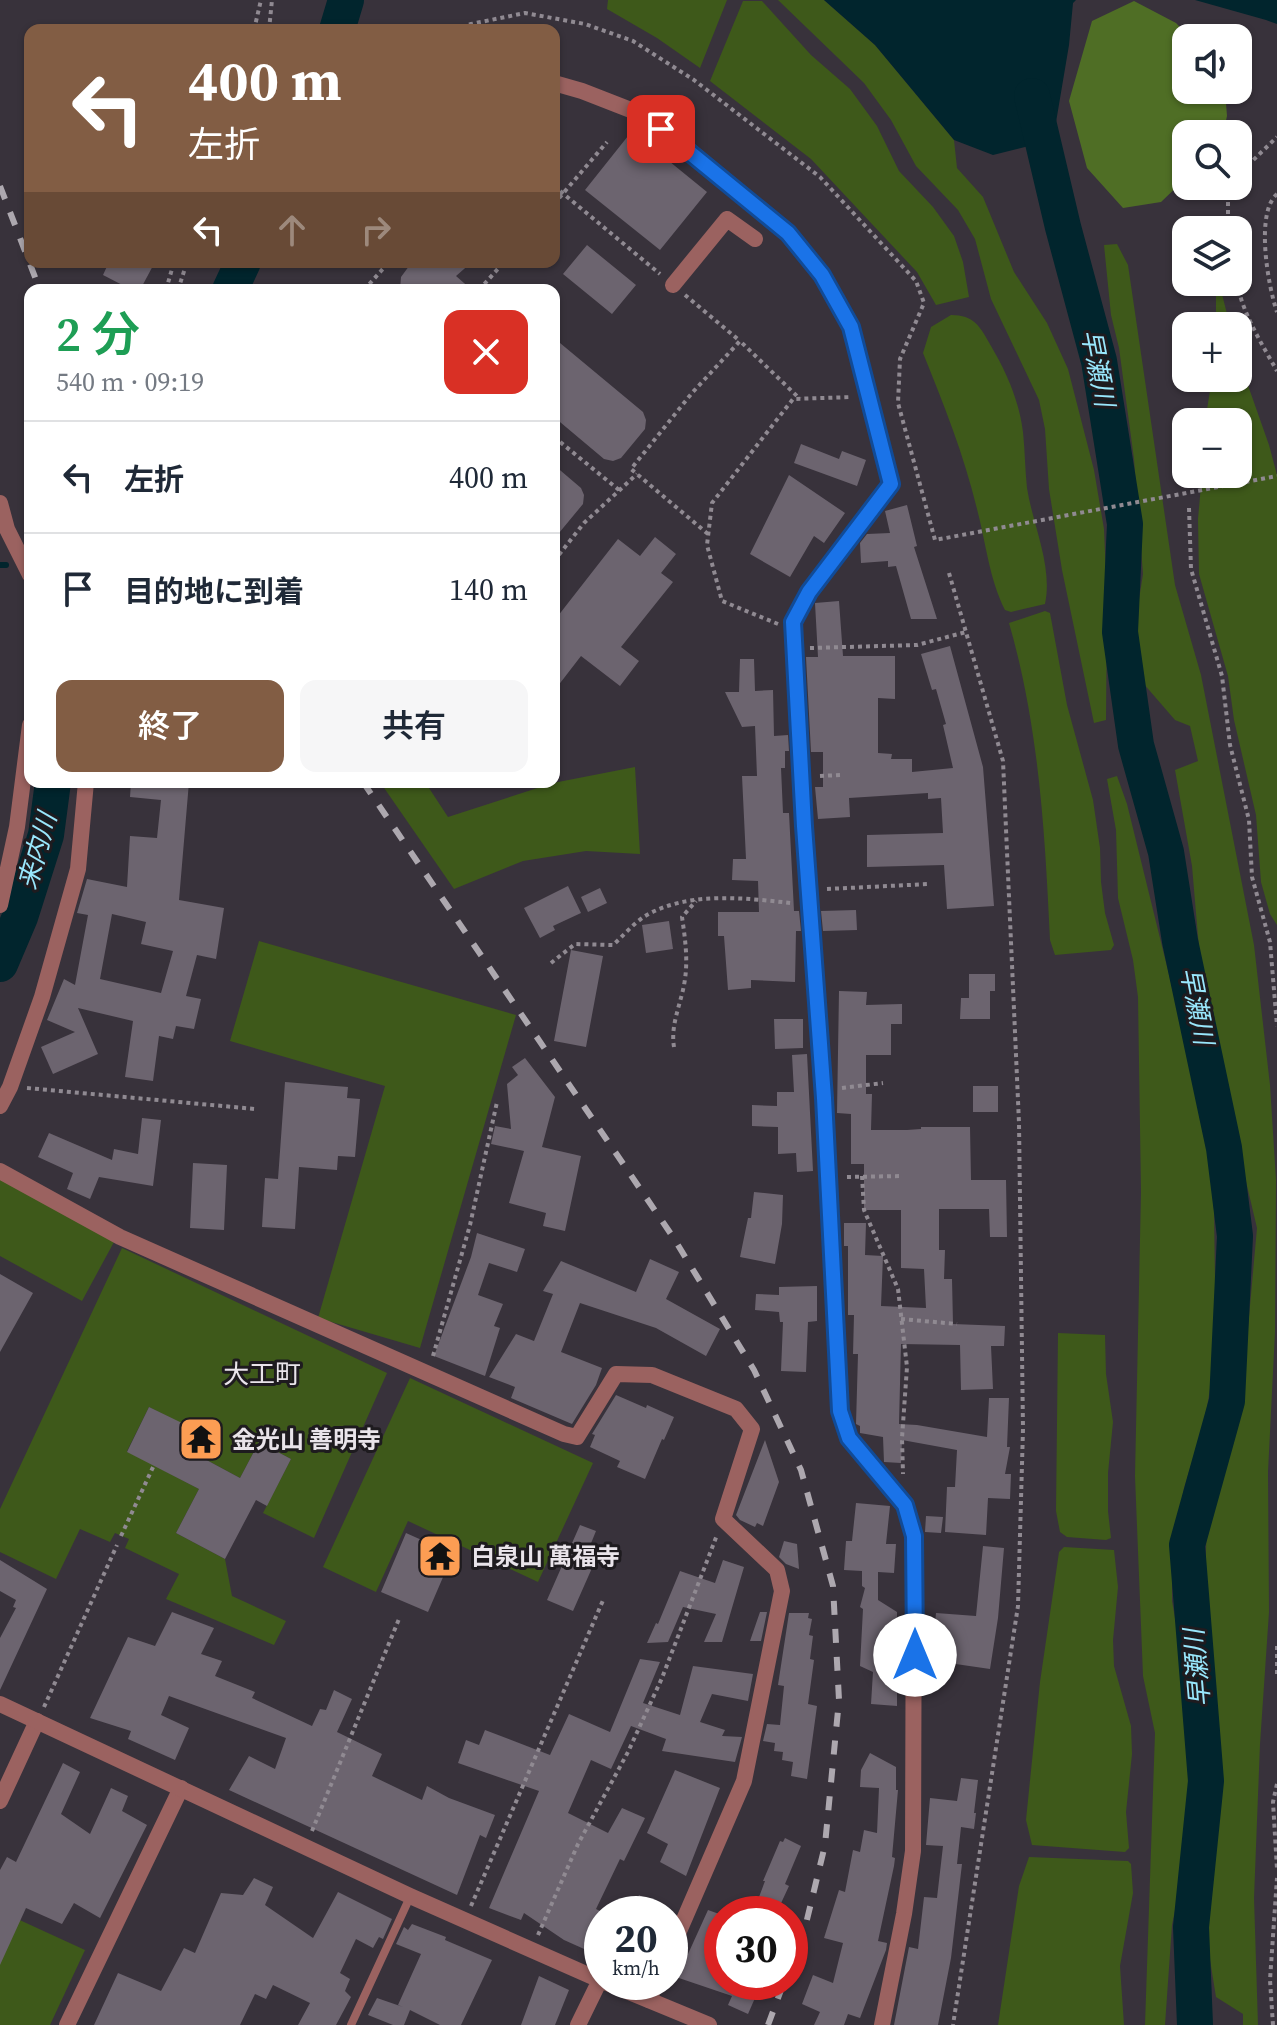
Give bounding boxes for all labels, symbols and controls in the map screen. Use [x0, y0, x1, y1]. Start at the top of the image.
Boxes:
map controls [1172, 24, 1252, 488]
button: sound [1172, 24, 1252, 104]
text: 400 m [188, 42, 342, 119]
icon: left [56, 56, 160, 160]
pin [627, 95, 695, 163]
icon: arrive [639, 107, 683, 151]
text: 左折 [188, 120, 260, 169]
button: search [1172, 120, 1252, 200]
icon: left [186, 208, 230, 252]
icon: ahead [270, 208, 314, 252]
icon: right [354, 208, 398, 252]
button: layers [1172, 216, 1252, 296]
text: 2 分 [56, 301, 140, 367]
button: close [444, 310, 528, 394]
button: + [1172, 312, 1252, 392]
water label: 早瀬川 [1073, 326, 1124, 413]
text: 540 m · 09:19 [56, 364, 204, 400]
button: − [1172, 408, 1252, 488]
icon: left [56, 455, 100, 499]
text: 400 m [449, 457, 528, 498]
text: 左折 [124, 459, 184, 500]
icon: arrive [56, 567, 100, 611]
text: 140 m [449, 569, 528, 610]
text: 目的地に到着 [124, 571, 304, 612]
button: 終了 [56, 680, 284, 772]
button: 共有 [300, 680, 528, 772]
water label: 来内川 [9, 806, 66, 893]
water label: 早瀬川 [1172, 964, 1223, 1051]
district label: 大工町 [223, 1356, 301, 1392]
temple icon: 金光山 善明寺 [177, 1415, 225, 1463]
place label: 金光山 善明寺 [232, 1423, 381, 1456]
temple icon: 白泉山 萬福寺 [416, 1532, 464, 1580]
place label: 白泉山 萬福寺 [471, 1540, 620, 1573]
position arrow [873, 1613, 957, 1697]
water label: 早瀬川 [1175, 1625, 1218, 1708]
speed limit sign: 30 [704, 1896, 808, 2000]
text: 20 [614, 1911, 658, 1965]
text: km/h [612, 1954, 660, 1982]

